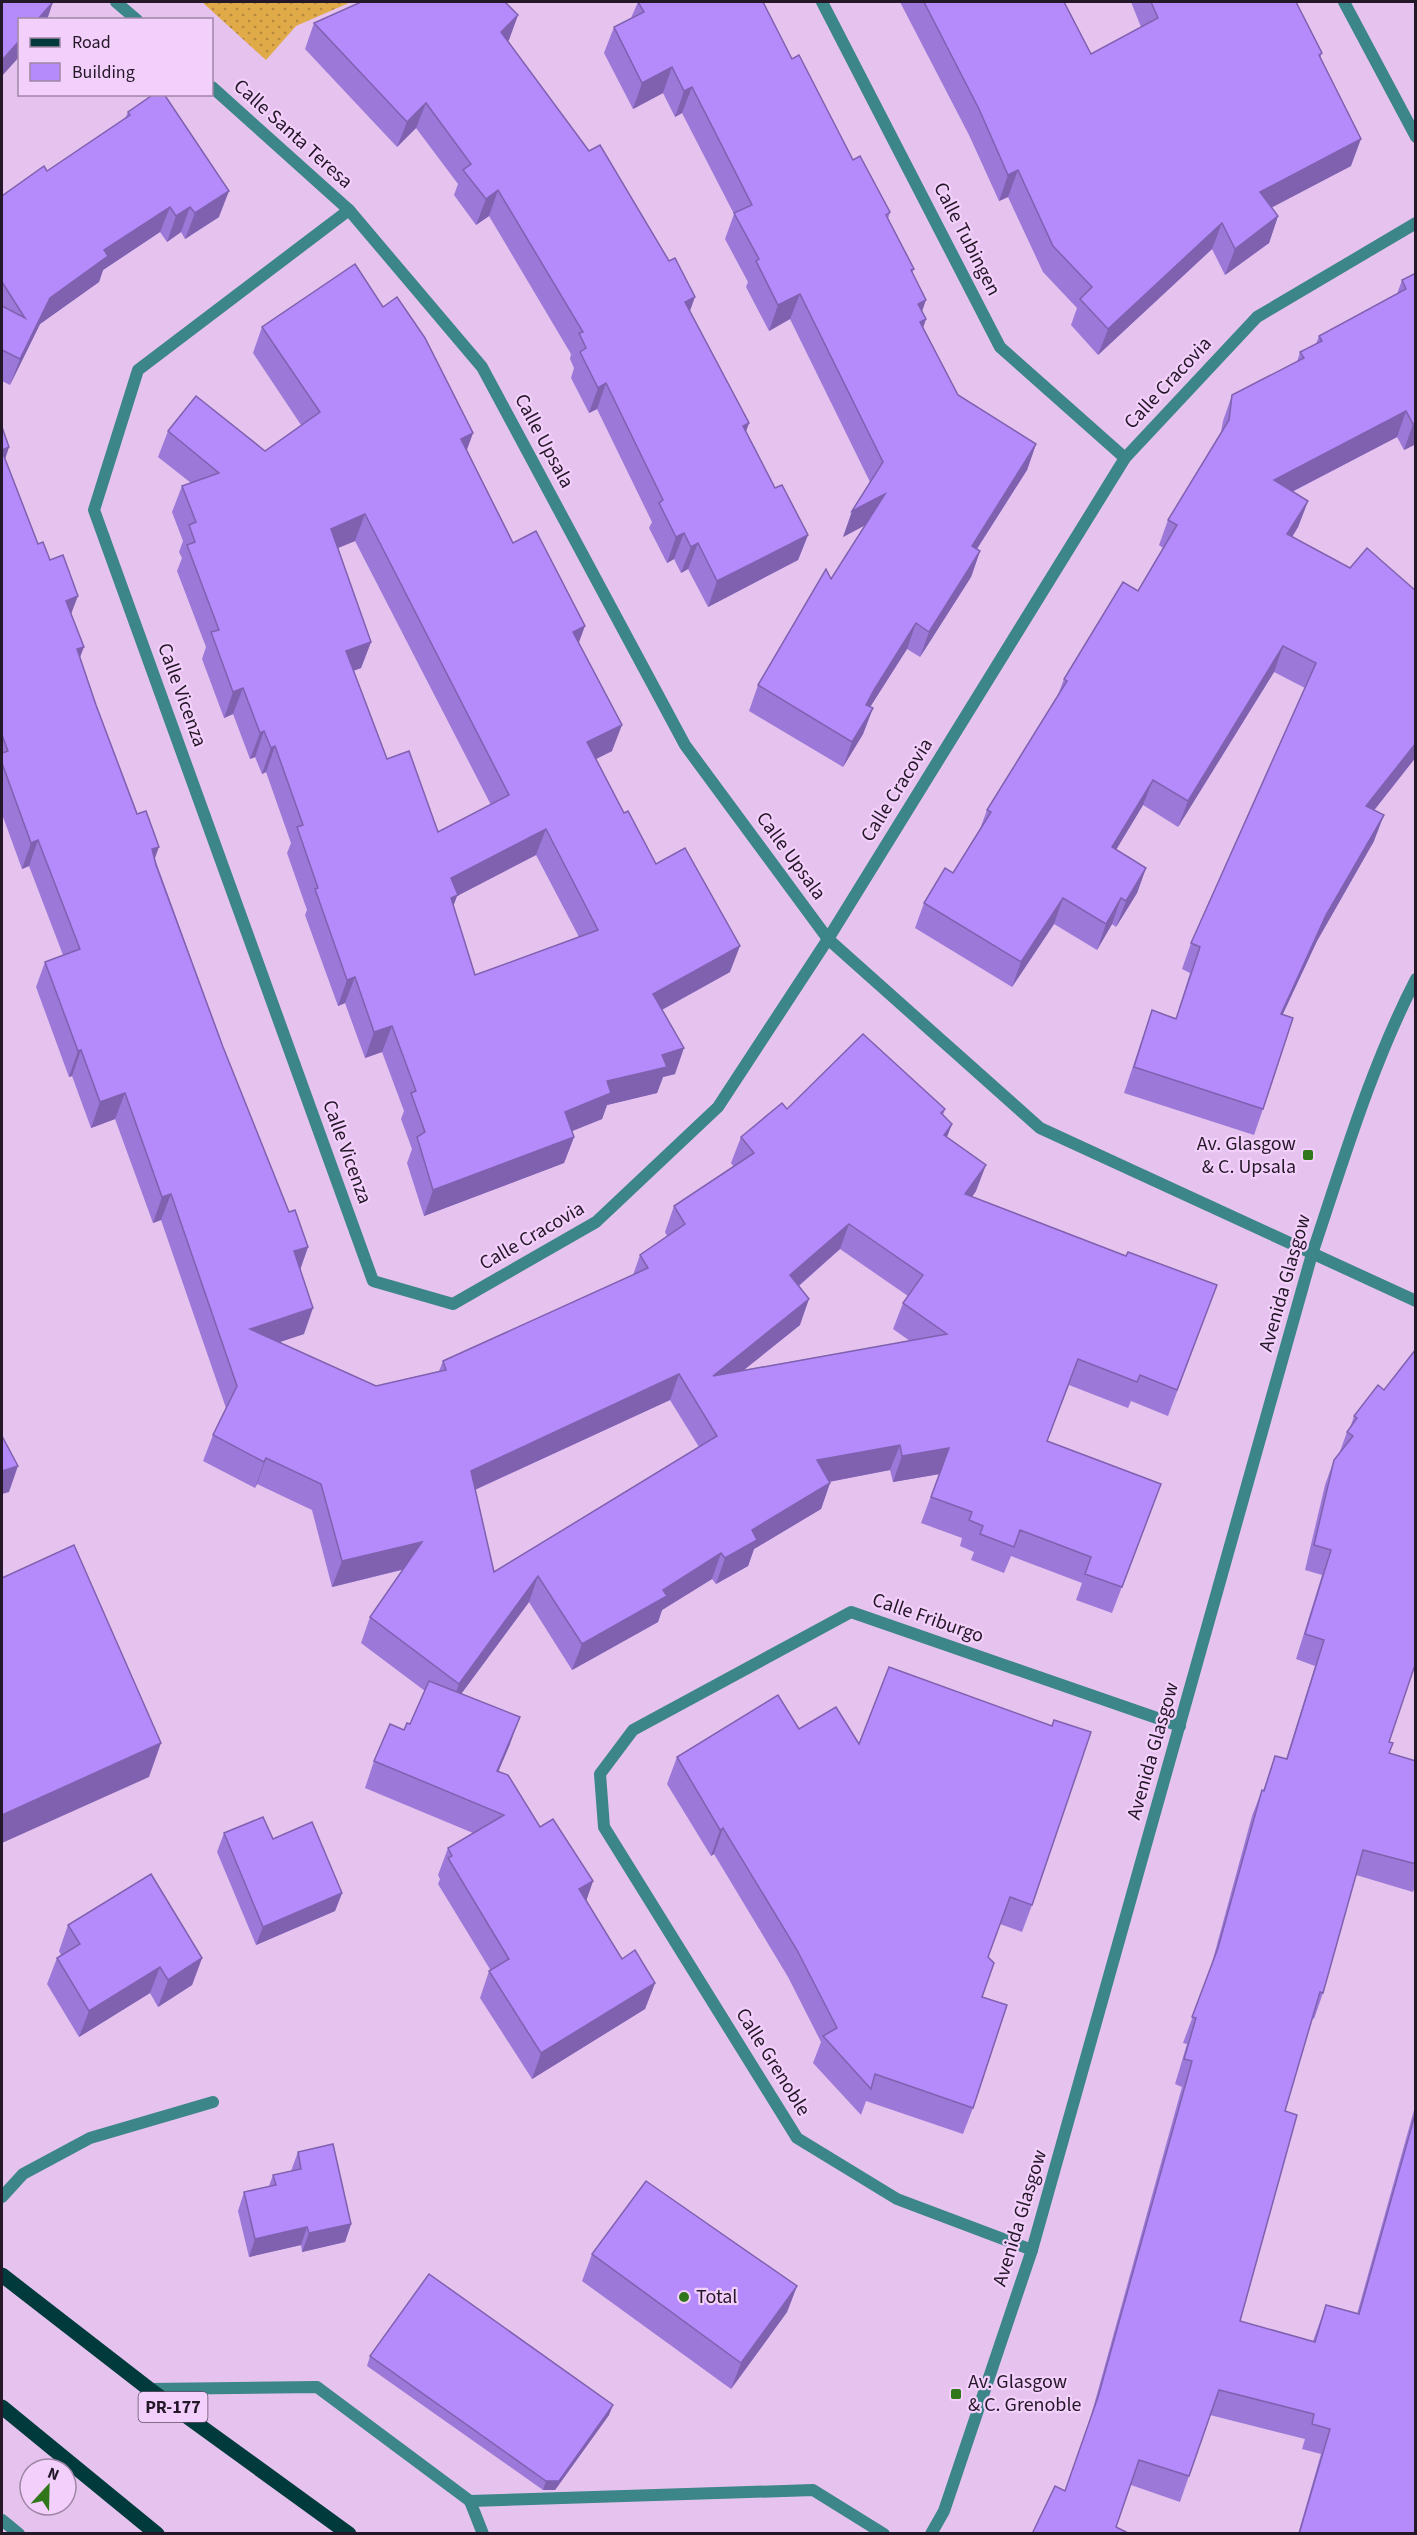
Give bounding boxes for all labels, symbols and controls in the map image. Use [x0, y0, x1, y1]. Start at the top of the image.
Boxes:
legend [18, 18, 213, 96]
text: Road [72, 30, 111, 55]
text: Building [72, 60, 135, 85]
street label: Calle Santa Teresa [227, 73, 359, 195]
street label: Calle Tubingen [926, 177, 1008, 301]
street label: Calle Cracovia [1118, 331, 1218, 435]
street label: Calle Upsala [507, 389, 581, 493]
street label: Calle Vicenza [150, 639, 214, 751]
street label: Calle Cracovia [854, 733, 940, 847]
street label: Calle Upsala [749, 806, 833, 906]
street label: Calle Vicenza [315, 1096, 379, 1208]
place label: Av. Glasgow & C. Upsala [1197, 1130, 1296, 1181]
marker: Av. Glasgow & C. Upsala [1301, 1148, 1315, 1162]
street label: Calle Cracovia [474, 1195, 590, 1277]
street label: Avenida Glasgow [1252, 1211, 1318, 1355]
street label: Calle Friburgo [868, 1586, 988, 1650]
street label: Avenida Glasgow [1120, 1679, 1186, 1823]
street label: Calle Grenoble [729, 2003, 817, 2121]
street label: Avenida Glasgow [986, 2146, 1054, 2290]
place label: Total [696, 2283, 737, 2311]
marker: Total [677, 2290, 691, 2304]
place label: Av. Glasgow & C. Grenoble [968, 2368, 1082, 2419]
marker: Av. Glasgow & C. Grenoble [949, 2387, 963, 2401]
road number: PR-177 [138, 2392, 207, 2422]
north arrow [18, 2457, 78, 2517]
text: N [44, 2462, 62, 2486]

